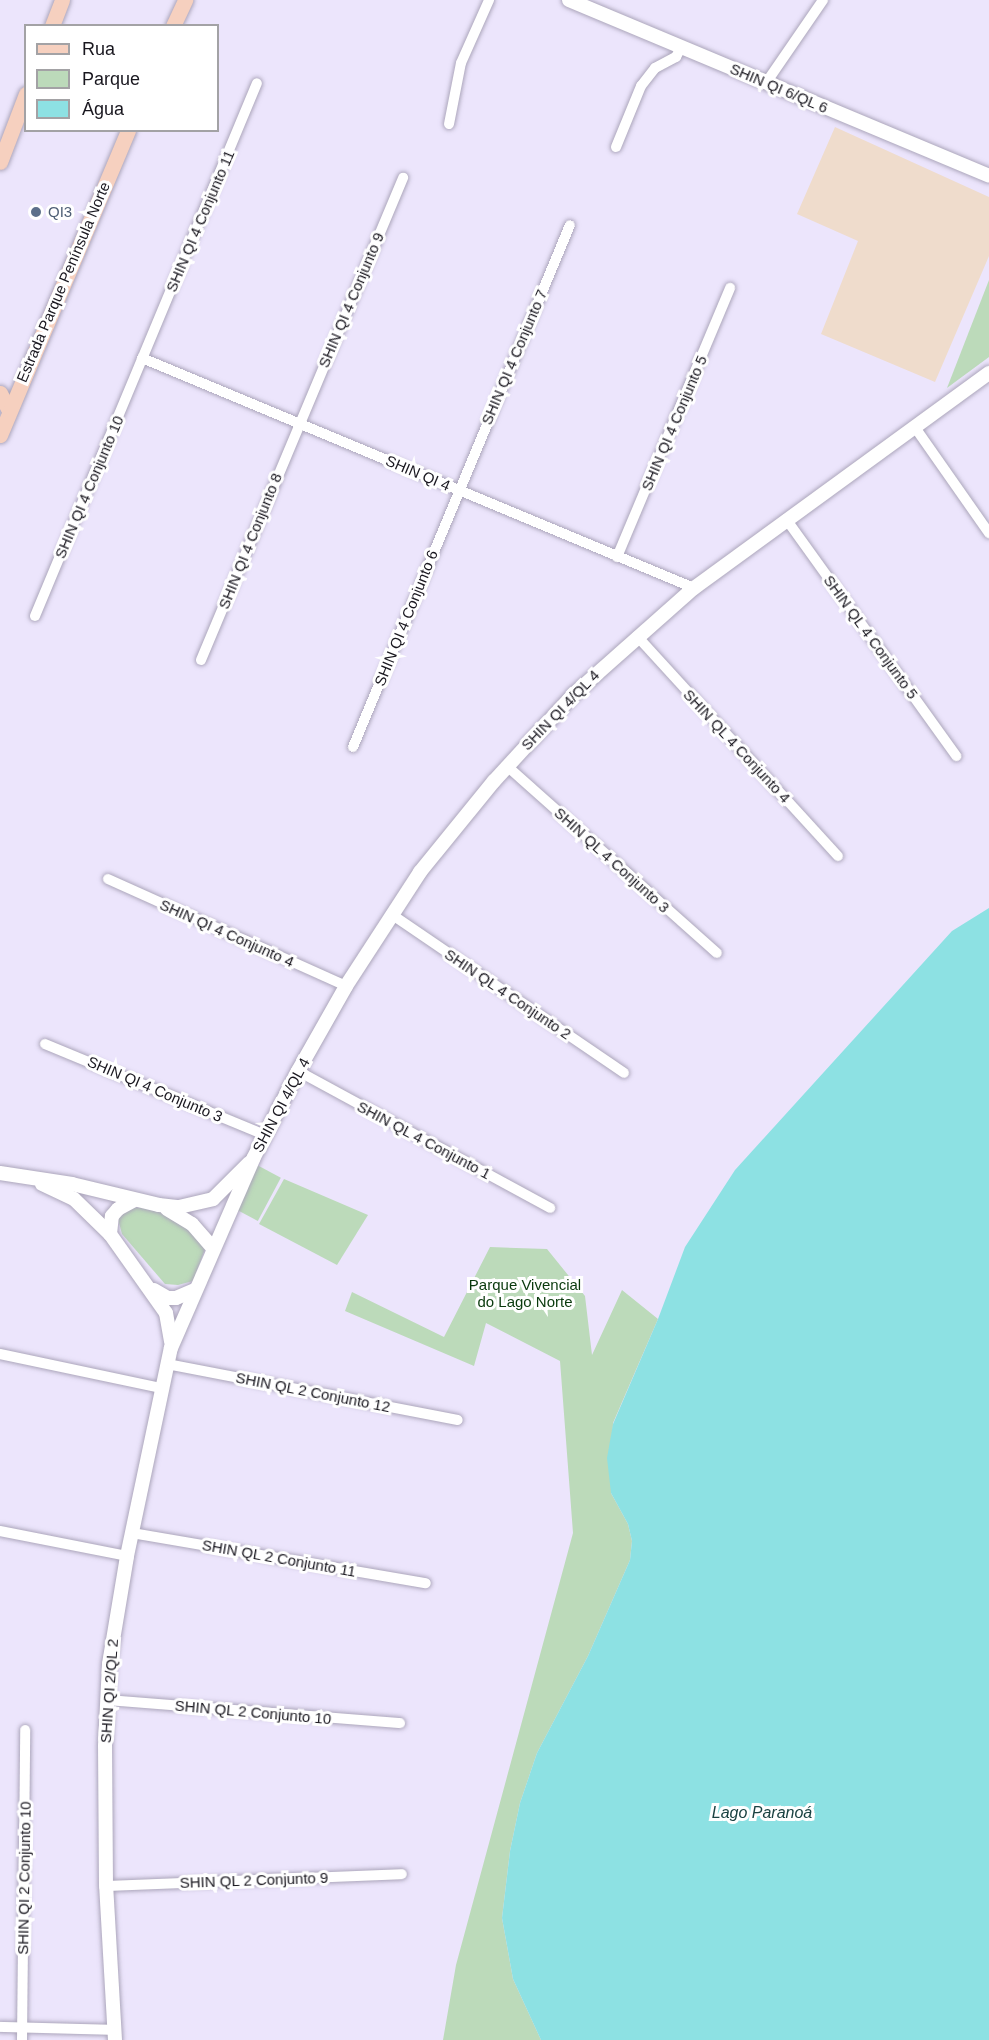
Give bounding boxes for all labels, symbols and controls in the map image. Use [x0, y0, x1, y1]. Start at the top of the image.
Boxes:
legend [24, 24, 219, 132]
text: Rua [82, 39, 115, 59]
street label: SHIN QI 6/QL 6 [727, 59, 831, 117]
text: Parque [82, 69, 140, 89]
text: Água [82, 99, 124, 119]
street label: SHIN QI 4 Conjunto 11 [162, 147, 238, 295]
street label: Estrada Parque Península Norte [13, 179, 113, 385]
place label: QI3 [48, 203, 72, 221]
marker: QI3 [29, 205, 43, 219]
street label: SHIN QI 4 Conjunto 9 [314, 230, 388, 370]
street label: SHIN QI 4 Conjunto 7 [477, 287, 551, 427]
street label: SHIN QI 4 Conjunto 5 [637, 353, 711, 493]
street label: SHIN QI 4 Conjunto 10 [51, 413, 127, 561]
street label: SHIN QI 4 [383, 451, 453, 495]
street label: SHIN QI 4 Conjunto 8 [214, 470, 286, 612]
street label: SHIN QI 4 Conjunto 6 [370, 547, 442, 689]
street label: SHIN QL 4 Conjunto 5 [820, 571, 922, 703]
street label: SHIN QI 4/QL 4 [517, 666, 603, 754]
street label: SHIN QL 4 Conjunto 4 [680, 685, 794, 807]
street label: SHIN QL 4 Conjunto 3 [551, 803, 673, 917]
street label: SHIN QI 4 Conjunto 4 [157, 895, 297, 971]
street label: SHIN QL 4 Conjunto 2 [441, 945, 575, 1043]
street label: SHIN QI 4 Conjunto 3 [85, 1052, 225, 1126]
street label: SHIN QI 4/QL 4 [248, 1054, 314, 1156]
street label: SHIN QL 4 Conjunto 1 [354, 1097, 494, 1183]
park label: Parque Vivencial do Lago Norte [469, 1275, 581, 1310]
street label: SHIN QL 2 Conjunto 12 [234, 1368, 392, 1416]
street label: SHIN QL 2 Conjunto 11 [200, 1536, 358, 1580]
street label: SHIN QI 2/QL 2 [96, 1638, 122, 1744]
street label: SHIN QL 2 Conjunto 10 [174, 1696, 332, 1728]
street label: SHIN QI 2 Conjunto 10 [14, 1801, 34, 1955]
water label: Lago Paranoá [712, 1803, 812, 1823]
street label: SHIN QL 2 Conjunto 9 [179, 1868, 329, 1892]

